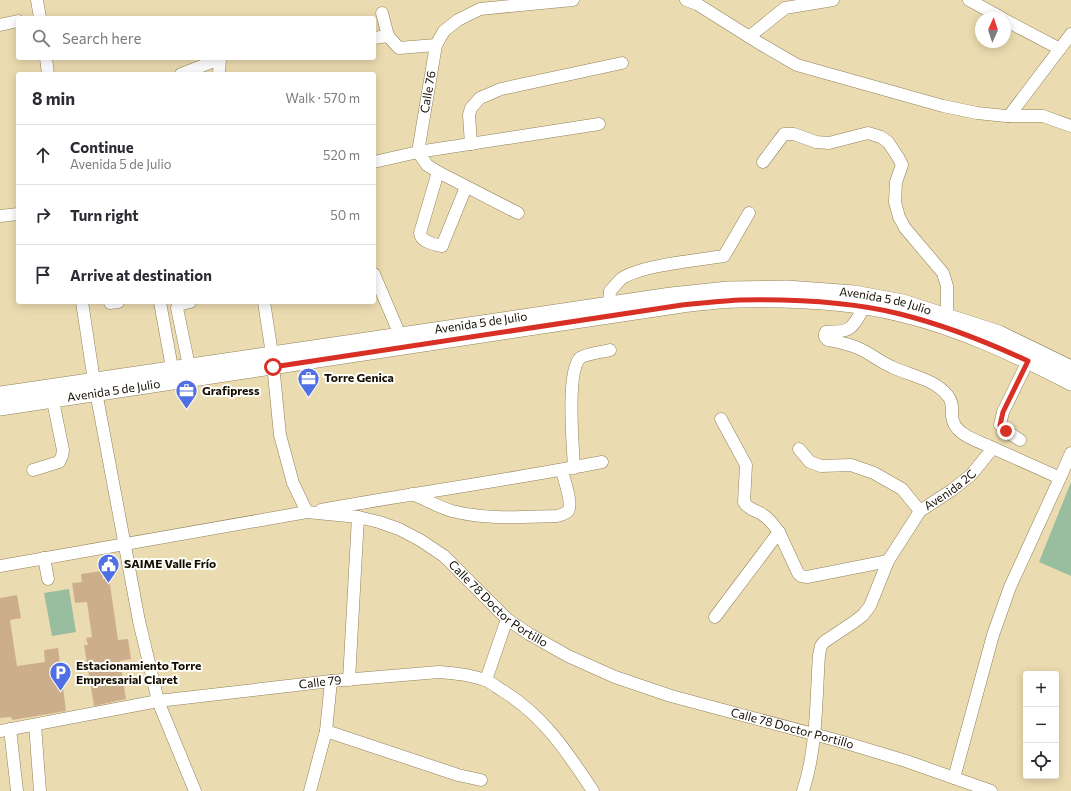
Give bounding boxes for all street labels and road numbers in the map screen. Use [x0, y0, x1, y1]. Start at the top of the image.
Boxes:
street label: Calle 76 [417, 69, 438, 114]
street label: Avenida 5 de Julio [839, 284, 933, 317]
street label: Avenida 5 de Julio [433, 308, 528, 336]
street label: Avenida 5 de Julio [66, 376, 161, 404]
street label: Avenida 2C [921, 466, 979, 512]
street label: Calle 78 Doctor Portillo [446, 557, 551, 649]
street label: Calle 79 [298, 672, 342, 691]
street label: Calle 78 Doctor Portillo [729, 704, 856, 751]

